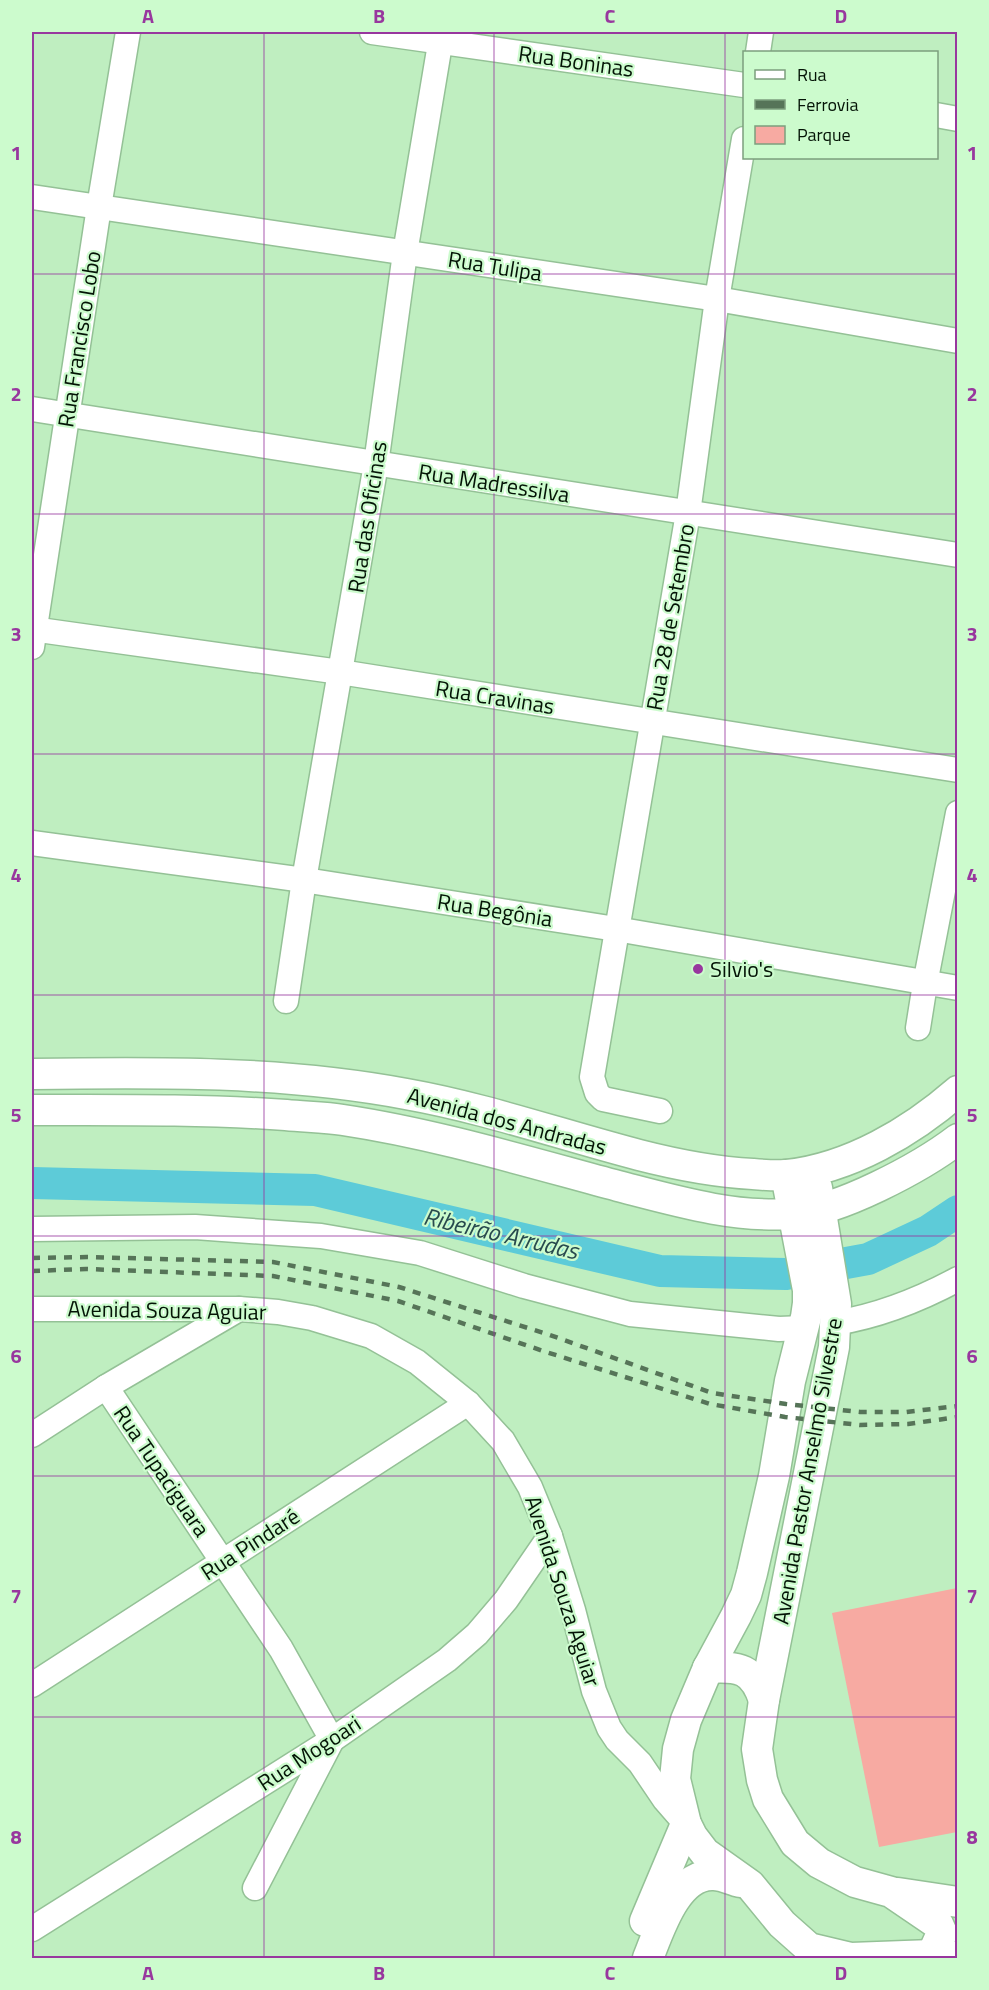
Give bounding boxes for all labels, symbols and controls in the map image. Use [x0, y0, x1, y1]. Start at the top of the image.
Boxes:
text: A [142, 0, 154, 31]
text: B [373, 0, 385, 31]
text: C [605, 0, 616, 31]
text: D [835, 0, 847, 31]
street label: Rua Boninas [516, 36, 636, 86]
legend [743, 51, 938, 159]
text: Rua [797, 61, 827, 88]
text: Ferrovia [797, 91, 858, 118]
text: Parque [797, 121, 851, 148]
text: 1 [10, 137, 22, 168]
text: 1 [966, 137, 978, 168]
street label: Rua Tulipa [445, 242, 545, 290]
street label: Rua Francisco Lobo [48, 248, 110, 430]
text: 2 [10, 378, 22, 409]
text: 2 [966, 378, 978, 409]
street label: Rua das Oficinas [338, 439, 396, 595]
street label: Rua Madressilva [416, 454, 572, 512]
street label: Rua 28 de Setembro [637, 521, 703, 713]
text: 3 [10, 618, 22, 649]
text: 3 [966, 618, 978, 649]
street label: Rua Cravinas [433, 671, 557, 723]
text: 4 [10, 859, 22, 890]
text: 4 [966, 859, 978, 890]
street label: Rua Begônia [435, 884, 555, 936]
place label: Silvio's [710, 952, 773, 986]
marker: Silvio's [691, 962, 705, 976]
street label: Avenida dos Andradas [404, 1078, 610, 1164]
text: 5 [10, 1099, 22, 1130]
text: 5 [966, 1099, 978, 1130]
water label: Ribeirão Arrudas [420, 1198, 583, 1269]
street label: Avenida Souza Aguiar [67, 1291, 267, 1329]
street label: Avenida Pastor Anselmo Silvestre [763, 1315, 851, 1627]
text: 6 [10, 1340, 22, 1371]
text: 6 [966, 1340, 978, 1371]
street label: Rua Tupaciguara [105, 1398, 219, 1544]
street label: Avenida Souza Aguiar [516, 1491, 610, 1691]
street label: Rua Pindaré [194, 1499, 306, 1589]
text: 7 [10, 1580, 22, 1611]
text: 7 [966, 1580, 978, 1611]
street label: Rua Mogoari [251, 1707, 367, 1799]
text: 8 [10, 1821, 22, 1852]
text: 8 [966, 1821, 978, 1852]
text: A [142, 1957, 154, 1988]
text: B [373, 1957, 385, 1988]
text: C [605, 1957, 616, 1988]
text: D [835, 1957, 847, 1988]

